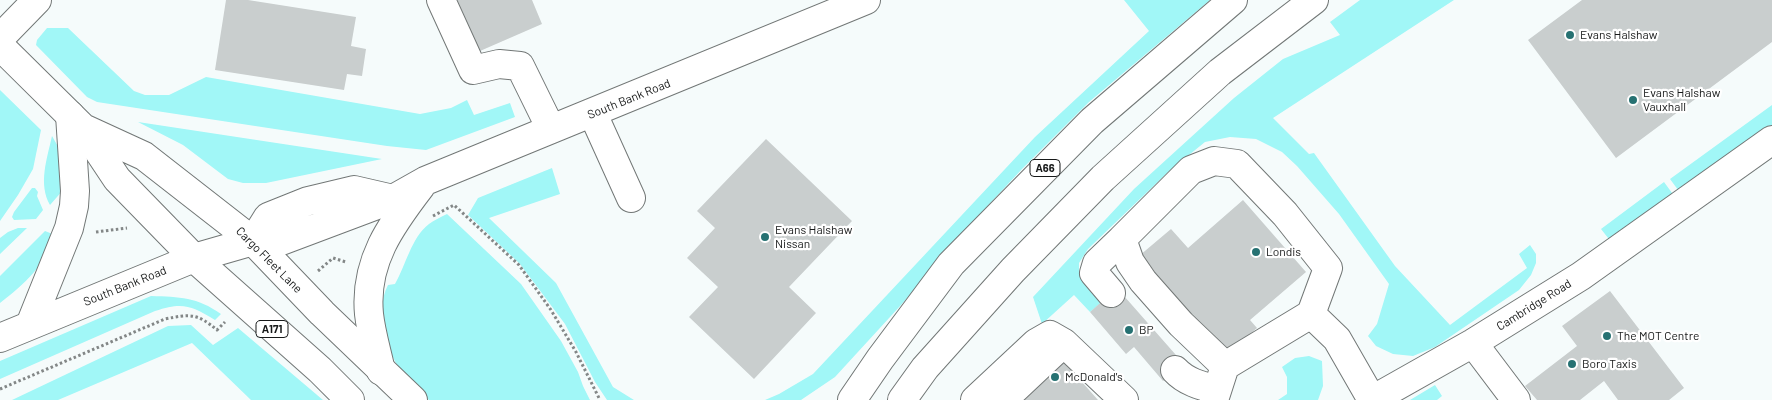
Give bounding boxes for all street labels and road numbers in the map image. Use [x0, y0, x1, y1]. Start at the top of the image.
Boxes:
street label: South Bank Road [585, 76, 673, 122]
road number: A66 [1030, 160, 1060, 177]
street label: Cargo Fleet Lane [233, 224, 305, 296]
street label: South Bank Road [81, 263, 169, 309]
street label: Cambridge Road [1494, 276, 1574, 334]
road number: A171 [256, 320, 288, 338]

